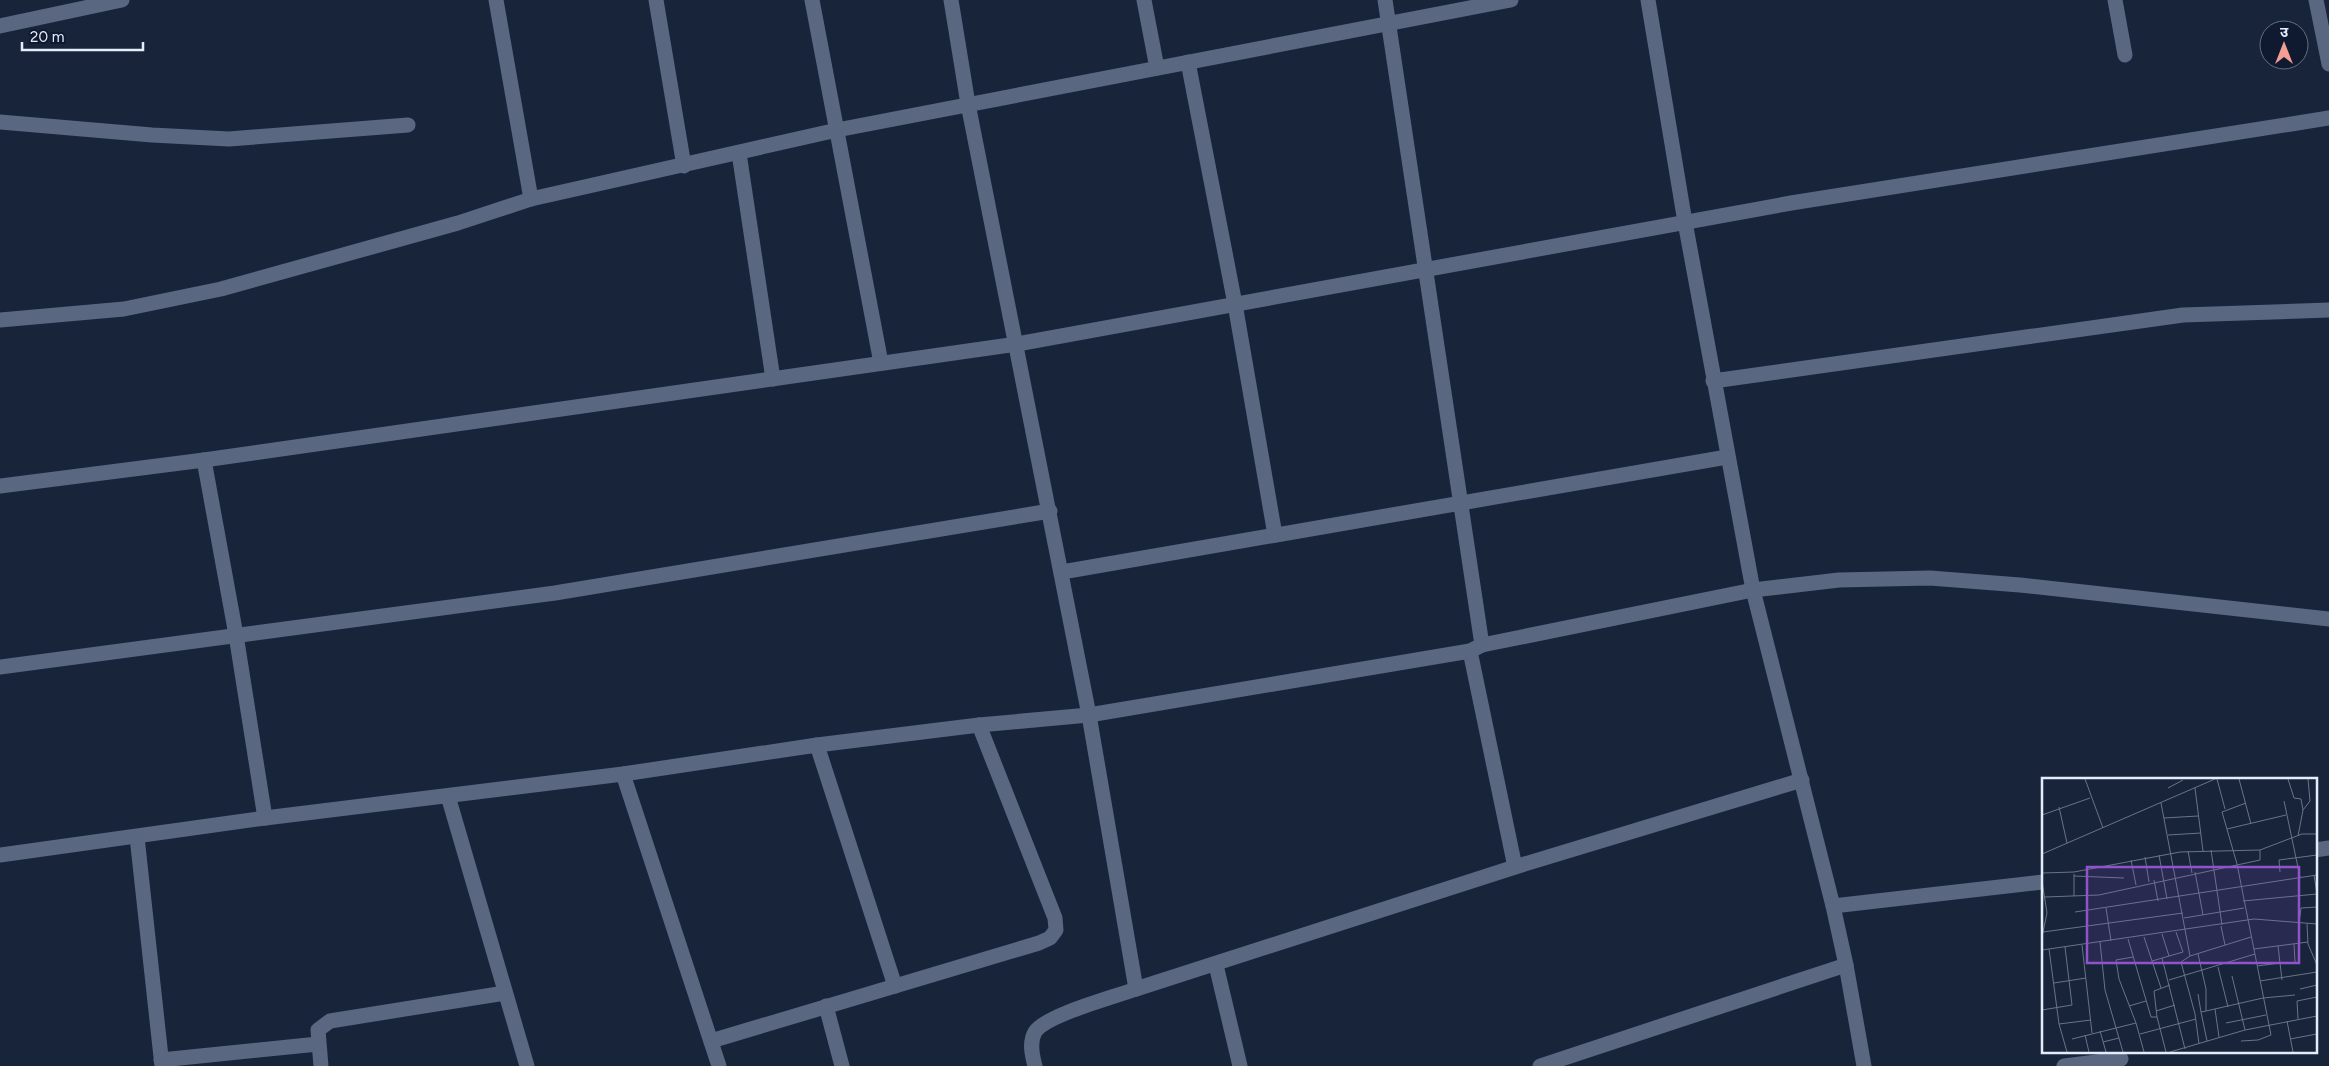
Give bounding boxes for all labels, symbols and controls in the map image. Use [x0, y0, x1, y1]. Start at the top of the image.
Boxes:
scale bar [22, 20, 144, 52]
north arrow [2259, 20, 2309, 70]
text: उ [2280, 24, 2289, 41]
text: 20 m [30, 28, 64, 46]
inset map [2042, 778, 2316, 1054]

